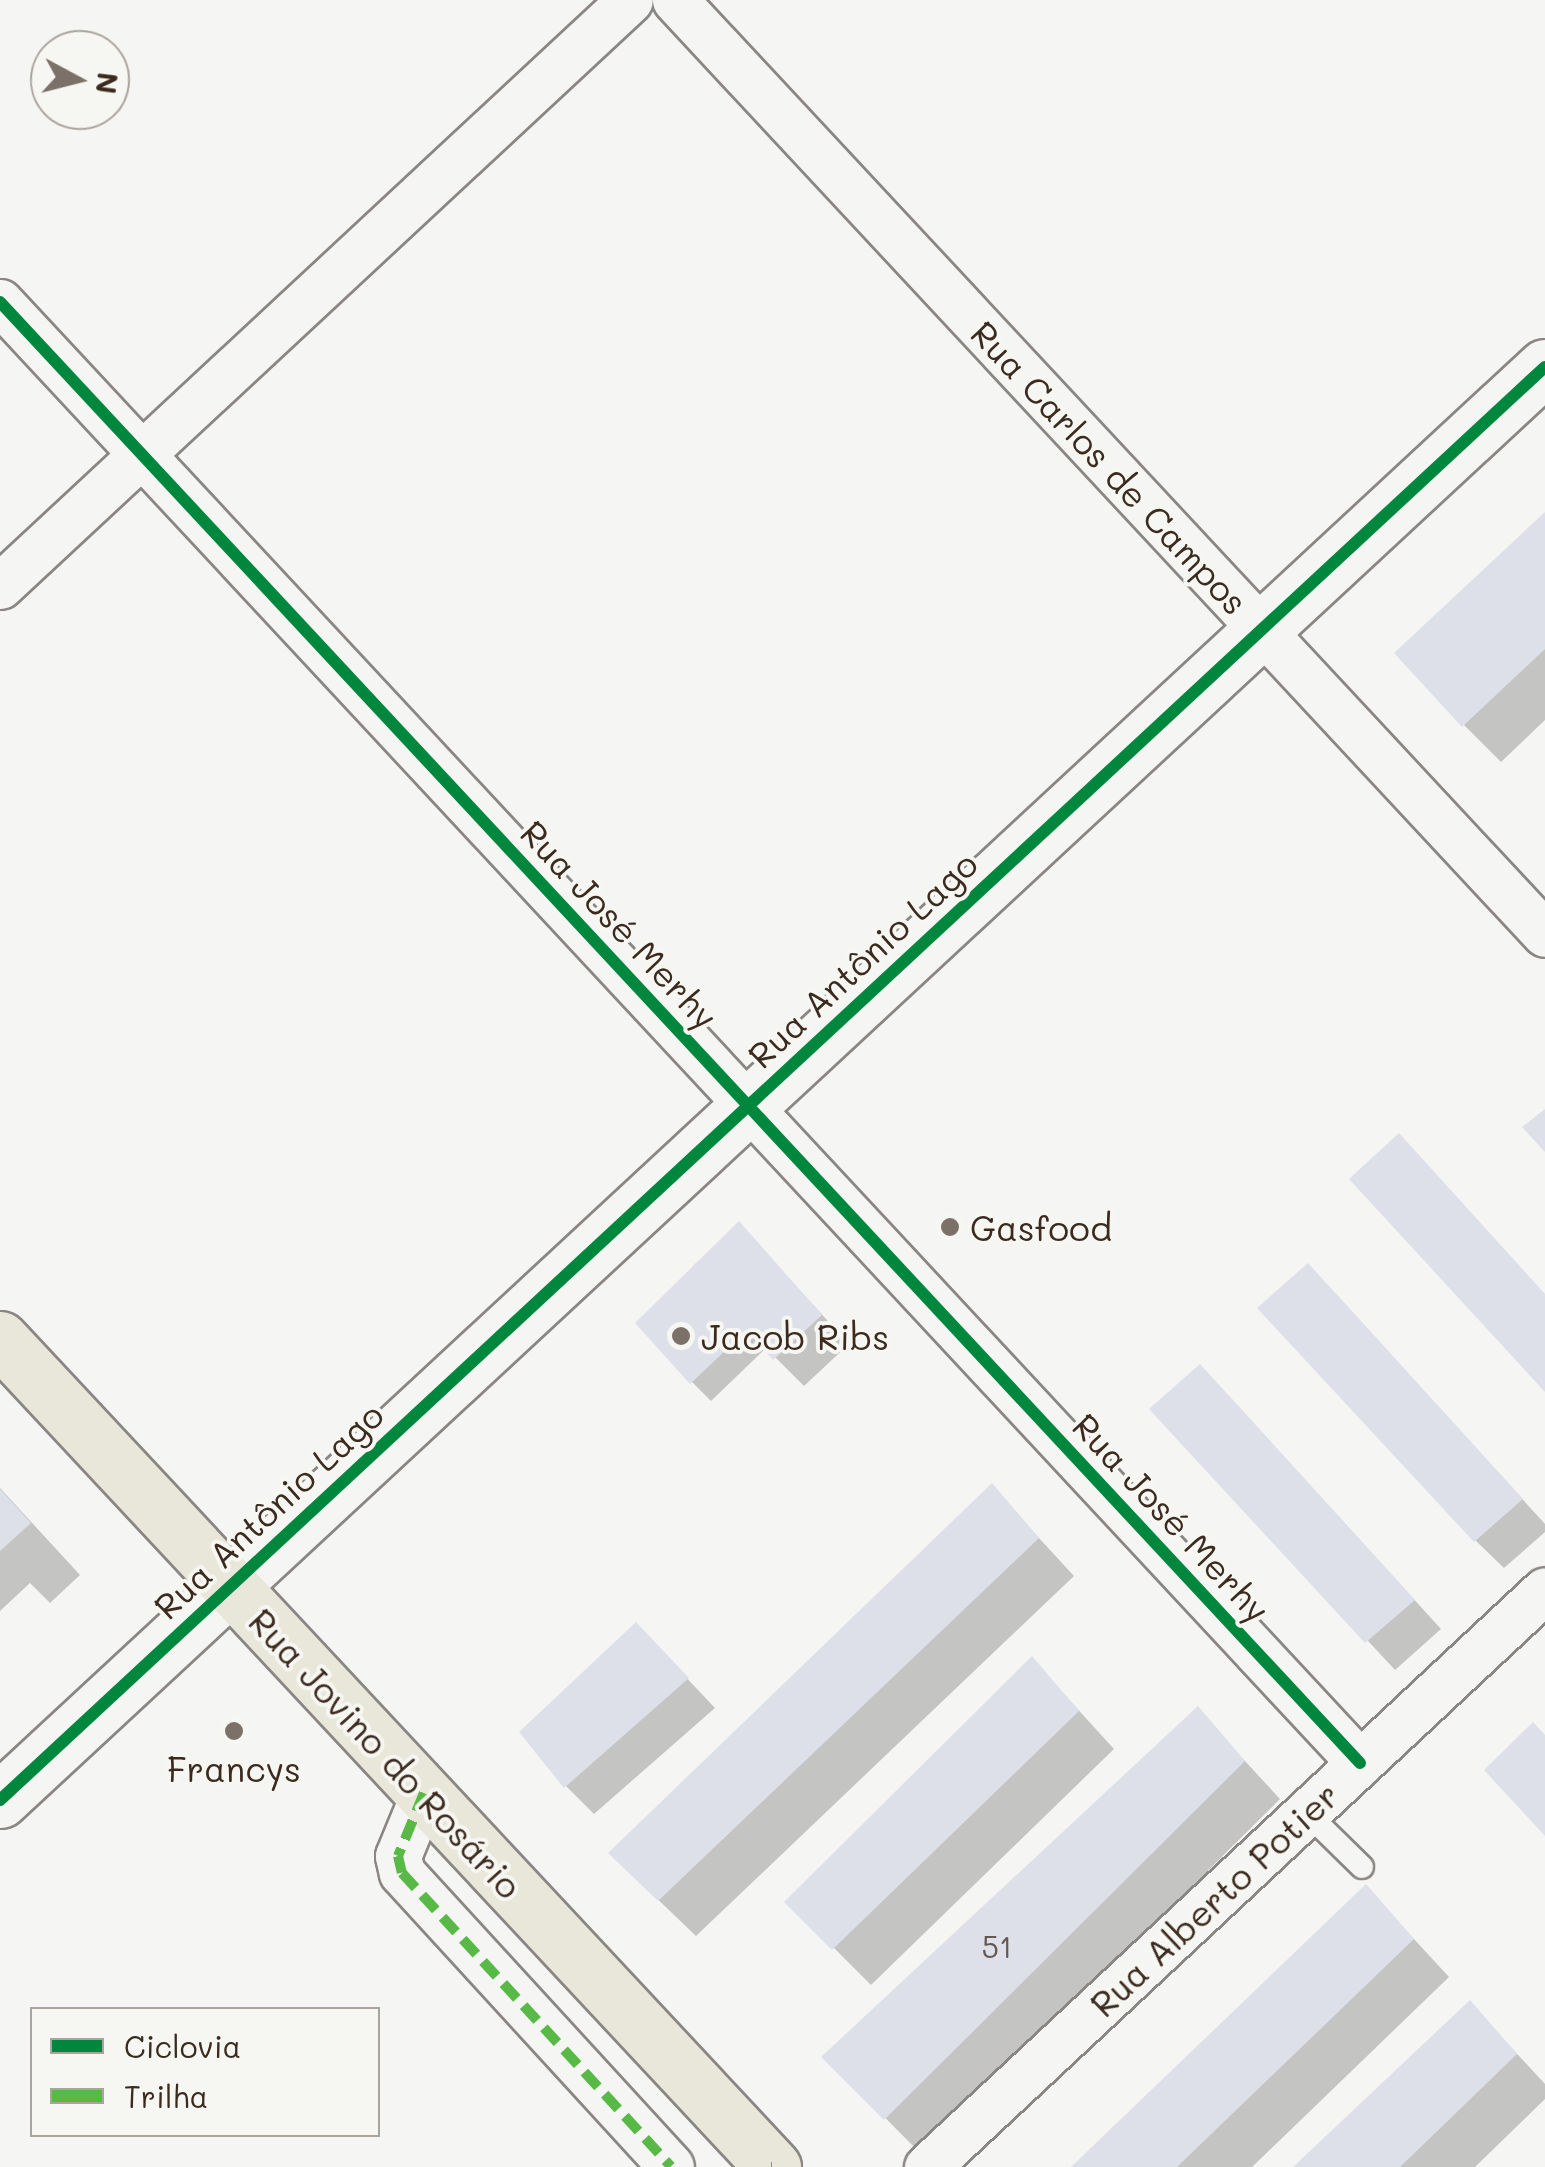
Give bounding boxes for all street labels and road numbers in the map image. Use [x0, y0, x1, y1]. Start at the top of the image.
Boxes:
street label: Rua Carlos de Campos [963, 312, 1257, 622]
street label: Rua José Merhy [513, 811, 727, 1037]
street label: Rua Antônio Lago [739, 842, 985, 1076]
street label: Rua Antônio Lago [145, 1393, 391, 1627]
street label: Rua José Merhy [1065, 1404, 1279, 1630]
street label: Rua Jovino do Rosário [241, 1600, 531, 1906]
street label: Rua Alberto Potier [1081, 1773, 1347, 2025]

